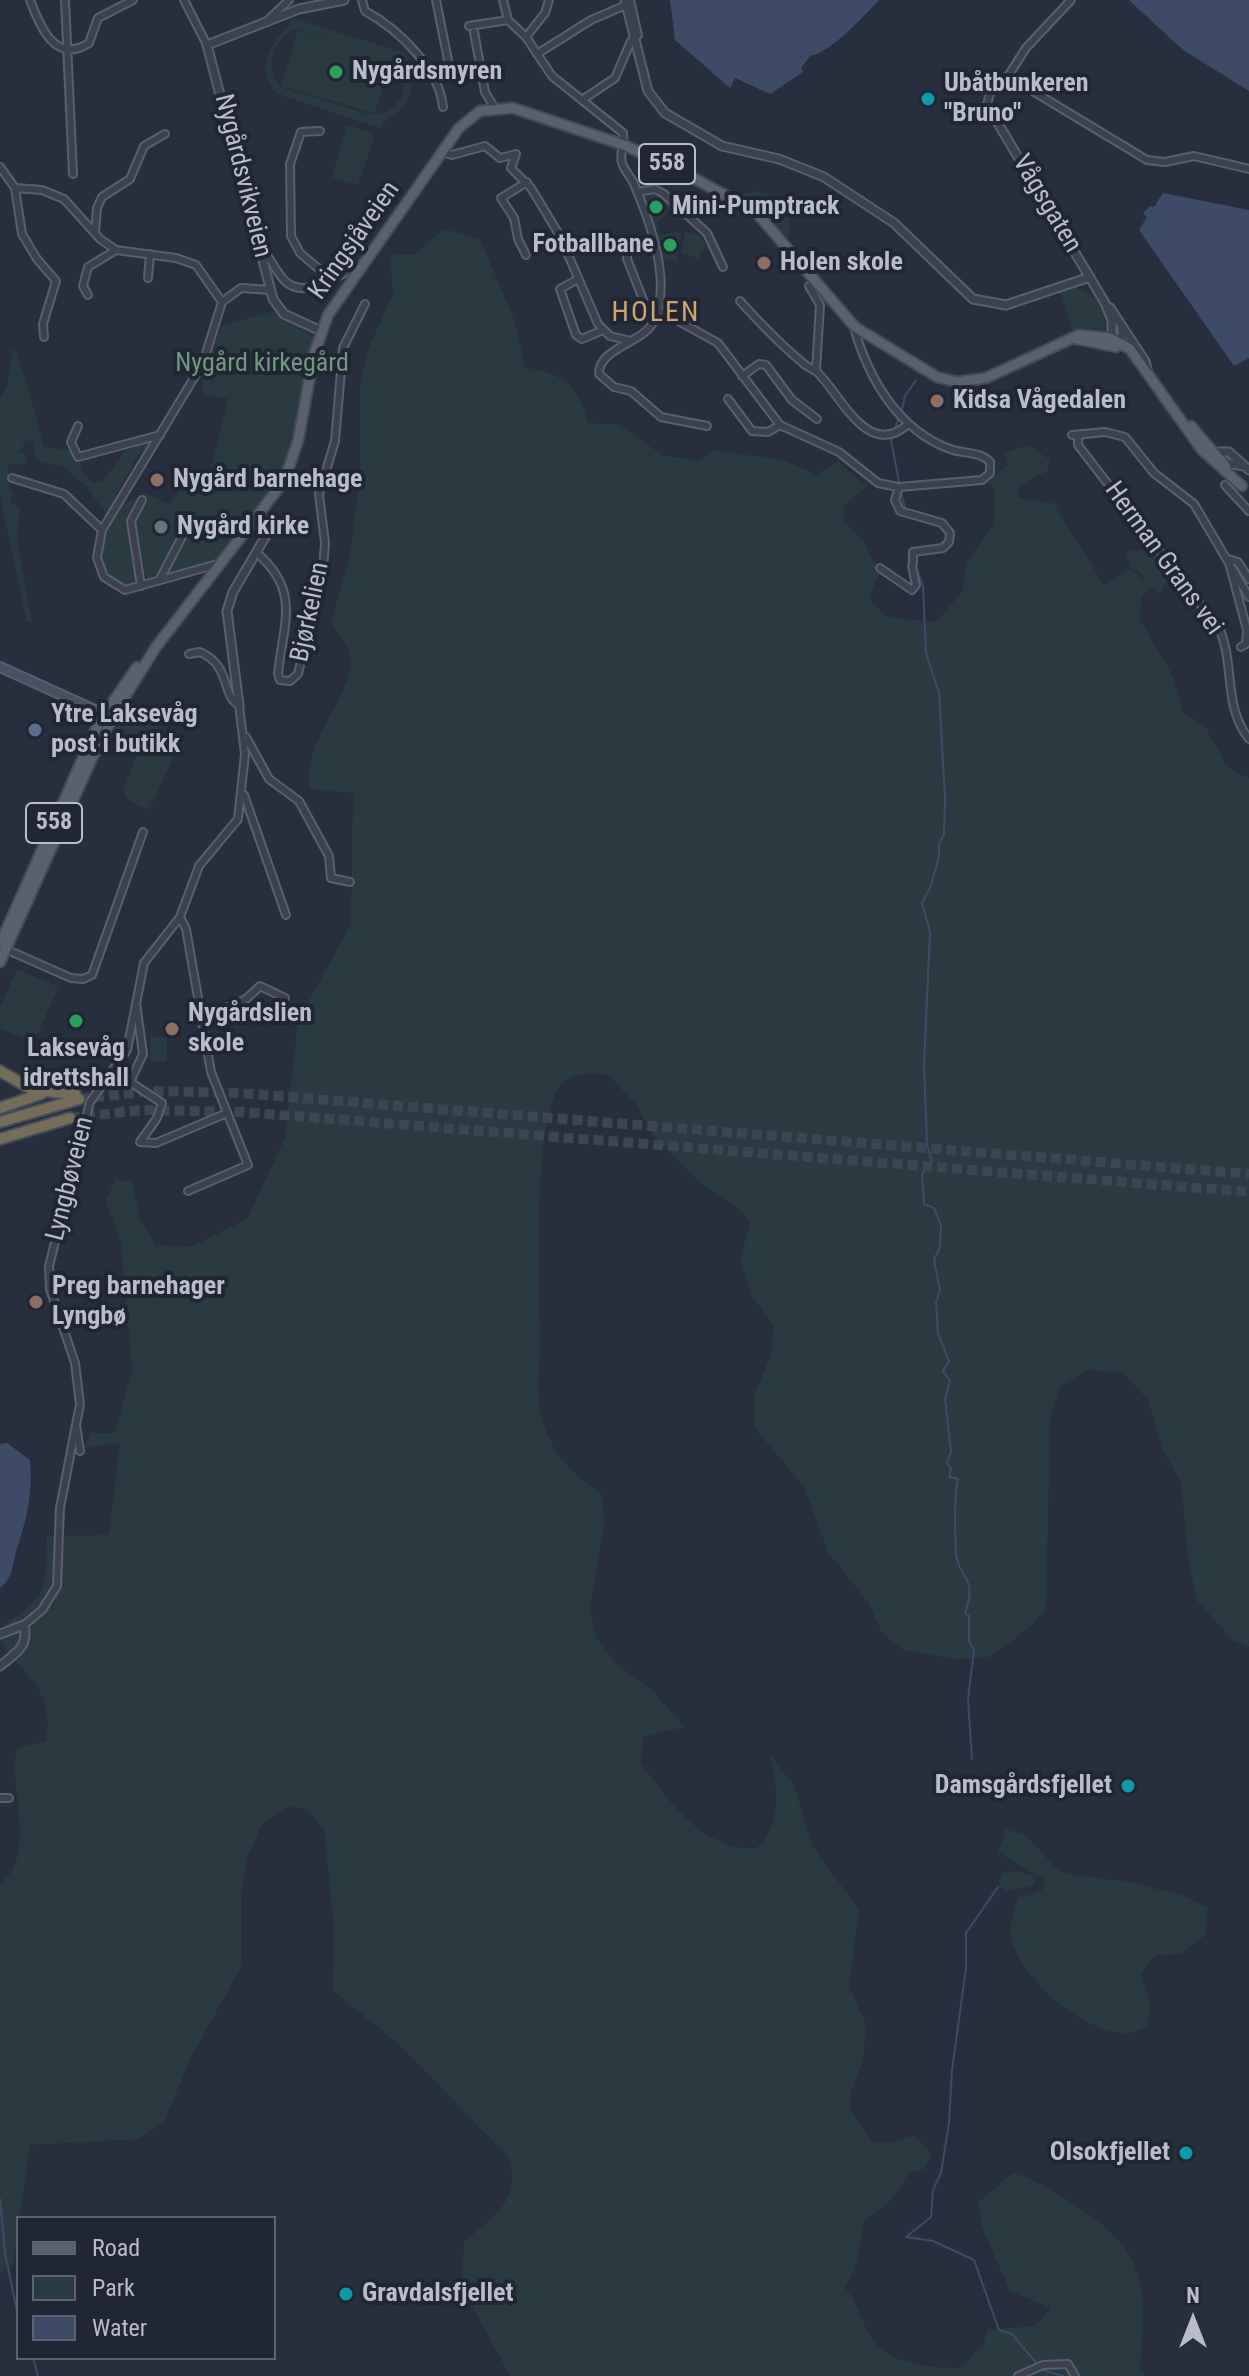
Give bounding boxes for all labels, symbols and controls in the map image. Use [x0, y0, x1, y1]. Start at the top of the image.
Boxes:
place label: Nygårdsmyren [352, 56, 502, 88]
marker: Nygårdsmyren [327, 63, 345, 81]
place label: Ubåtbunkeren "Bruno" [944, 68, 1089, 130]
marker: Ubåtbunkeren "Bruno" [919, 90, 937, 108]
street label: Nygårdsvikveien [207, 91, 277, 261]
road number: 558 [639, 144, 695, 184]
street label: Vågsgaten [1005, 149, 1087, 259]
street label: Kringsjåveien [303, 176, 407, 306]
place label: Mini-Pumptrack [672, 191, 840, 223]
marker: Mini-Pumptrack [647, 198, 665, 216]
place label: Fotballbane [532, 229, 654, 261]
marker: Fotballbane [661, 236, 679, 254]
place label: Holen skole [780, 247, 903, 279]
marker: Holen skole [755, 254, 773, 272]
district label: HOLEN [612, 297, 700, 331]
park label: Nygård kirkegård [175, 348, 349, 380]
place label: Kidsa Vågedalen [953, 385, 1126, 417]
marker: Kidsa Vågedalen [928, 392, 946, 410]
place label: Nygård barnehage [173, 464, 362, 496]
marker: Nygård barnehage [148, 471, 166, 489]
street label: Herman Grans vei [1097, 476, 1229, 642]
place label: Nygård kirke [177, 511, 309, 543]
marker: Nygård kirke [152, 518, 170, 536]
street label: Bjørkelien [285, 559, 337, 665]
place label: Ytre Laksevåg post i butikk [51, 699, 198, 760]
marker: Ytre Laksevåg post i butikk [26, 721, 44, 739]
road number: 558 [26, 803, 82, 843]
place label: Nygårdslien skole [188, 998, 312, 1060]
marker: Laksevåg idrettshall [67, 1012, 85, 1030]
marker: Nygårdslien skole [163, 1020, 181, 1038]
place label: Laksevåg idrettshall [23, 1033, 129, 1094]
street label: Lyngbøveien [41, 1114, 101, 1244]
place label: Preg barnehager Lyngbø [52, 1271, 225, 1332]
marker: Preg barnehager Lyngbø [27, 1293, 45, 1311]
place label: Damsgårdsfjellet [935, 1770, 1112, 1802]
marker: Damsgårdsfjellet [1119, 1777, 1137, 1795]
place label: Olsokfjellet [1050, 2137, 1170, 2169]
marker: Olsokfjellet [1177, 2144, 1195, 2162]
legend [16, 2216, 276, 2360]
text: Road [92, 2234, 140, 2262]
text: Park [92, 2274, 135, 2302]
place label: Gravdalsfjellet [362, 2278, 513, 2310]
north arrow [1153, 2280, 1233, 2360]
text: N [1186, 2283, 1200, 2308]
marker: Gravdalsfjellet [337, 2285, 355, 2303]
text: Water [92, 2314, 147, 2342]

